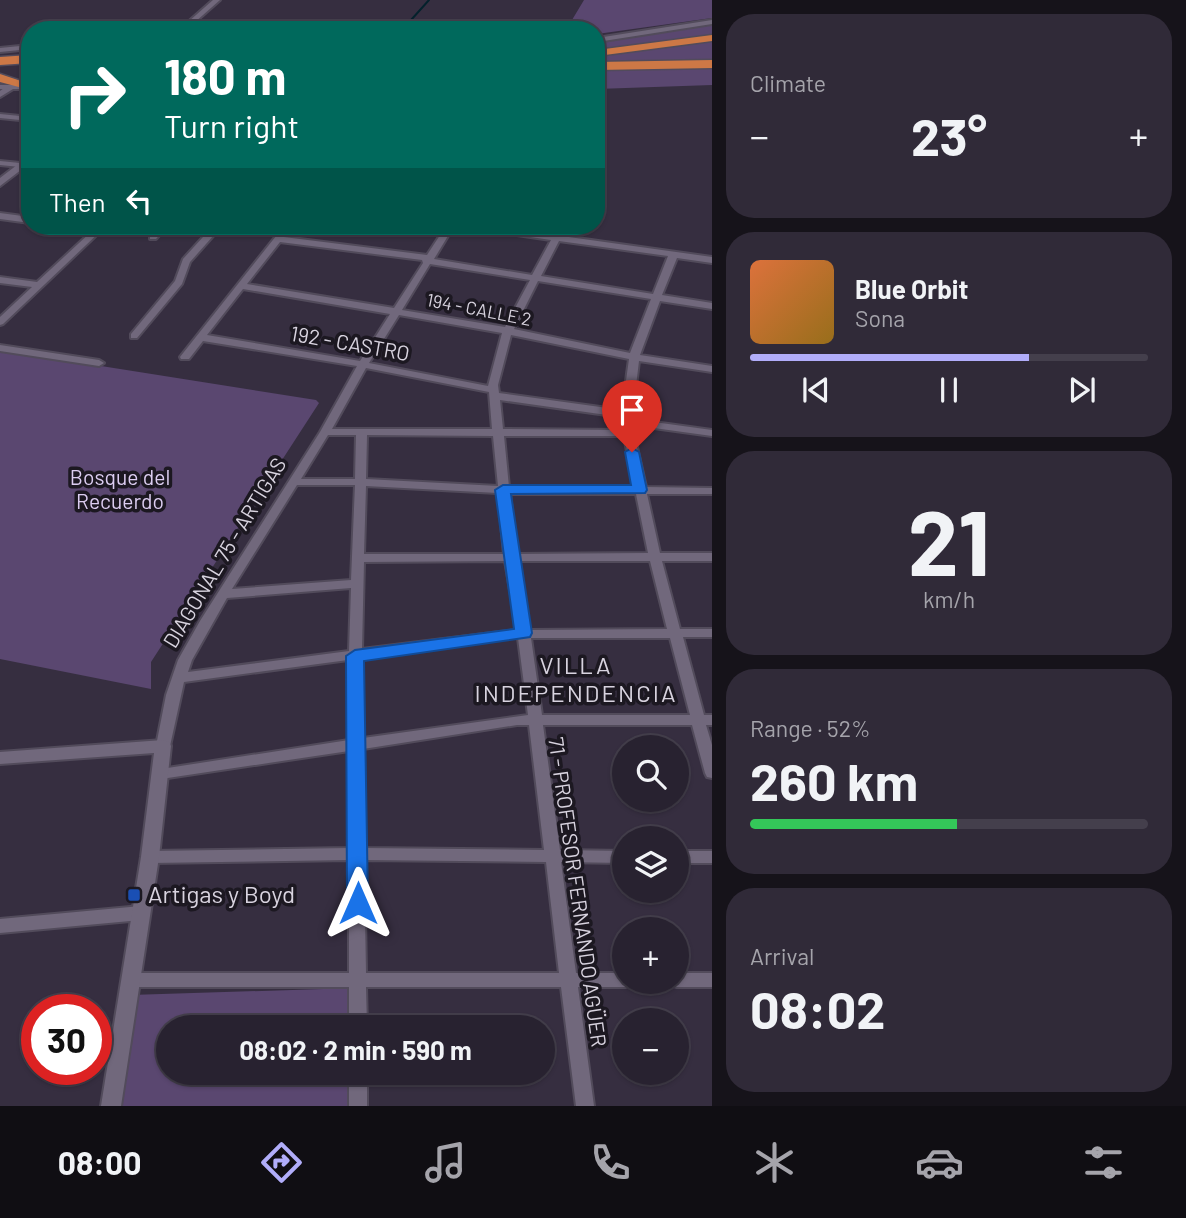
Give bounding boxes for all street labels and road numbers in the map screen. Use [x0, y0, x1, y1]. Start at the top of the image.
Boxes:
street label: 194 - CALLE 2 [425, 288, 533, 330]
street label: 192 - CASTRO [289, 320, 412, 365]
street label: DIAGONAL 75 - ARTIGAS [157, 453, 290, 652]
street label: 71 - PROFESOR FERNANDO AGÜER [544, 735, 613, 1048]

